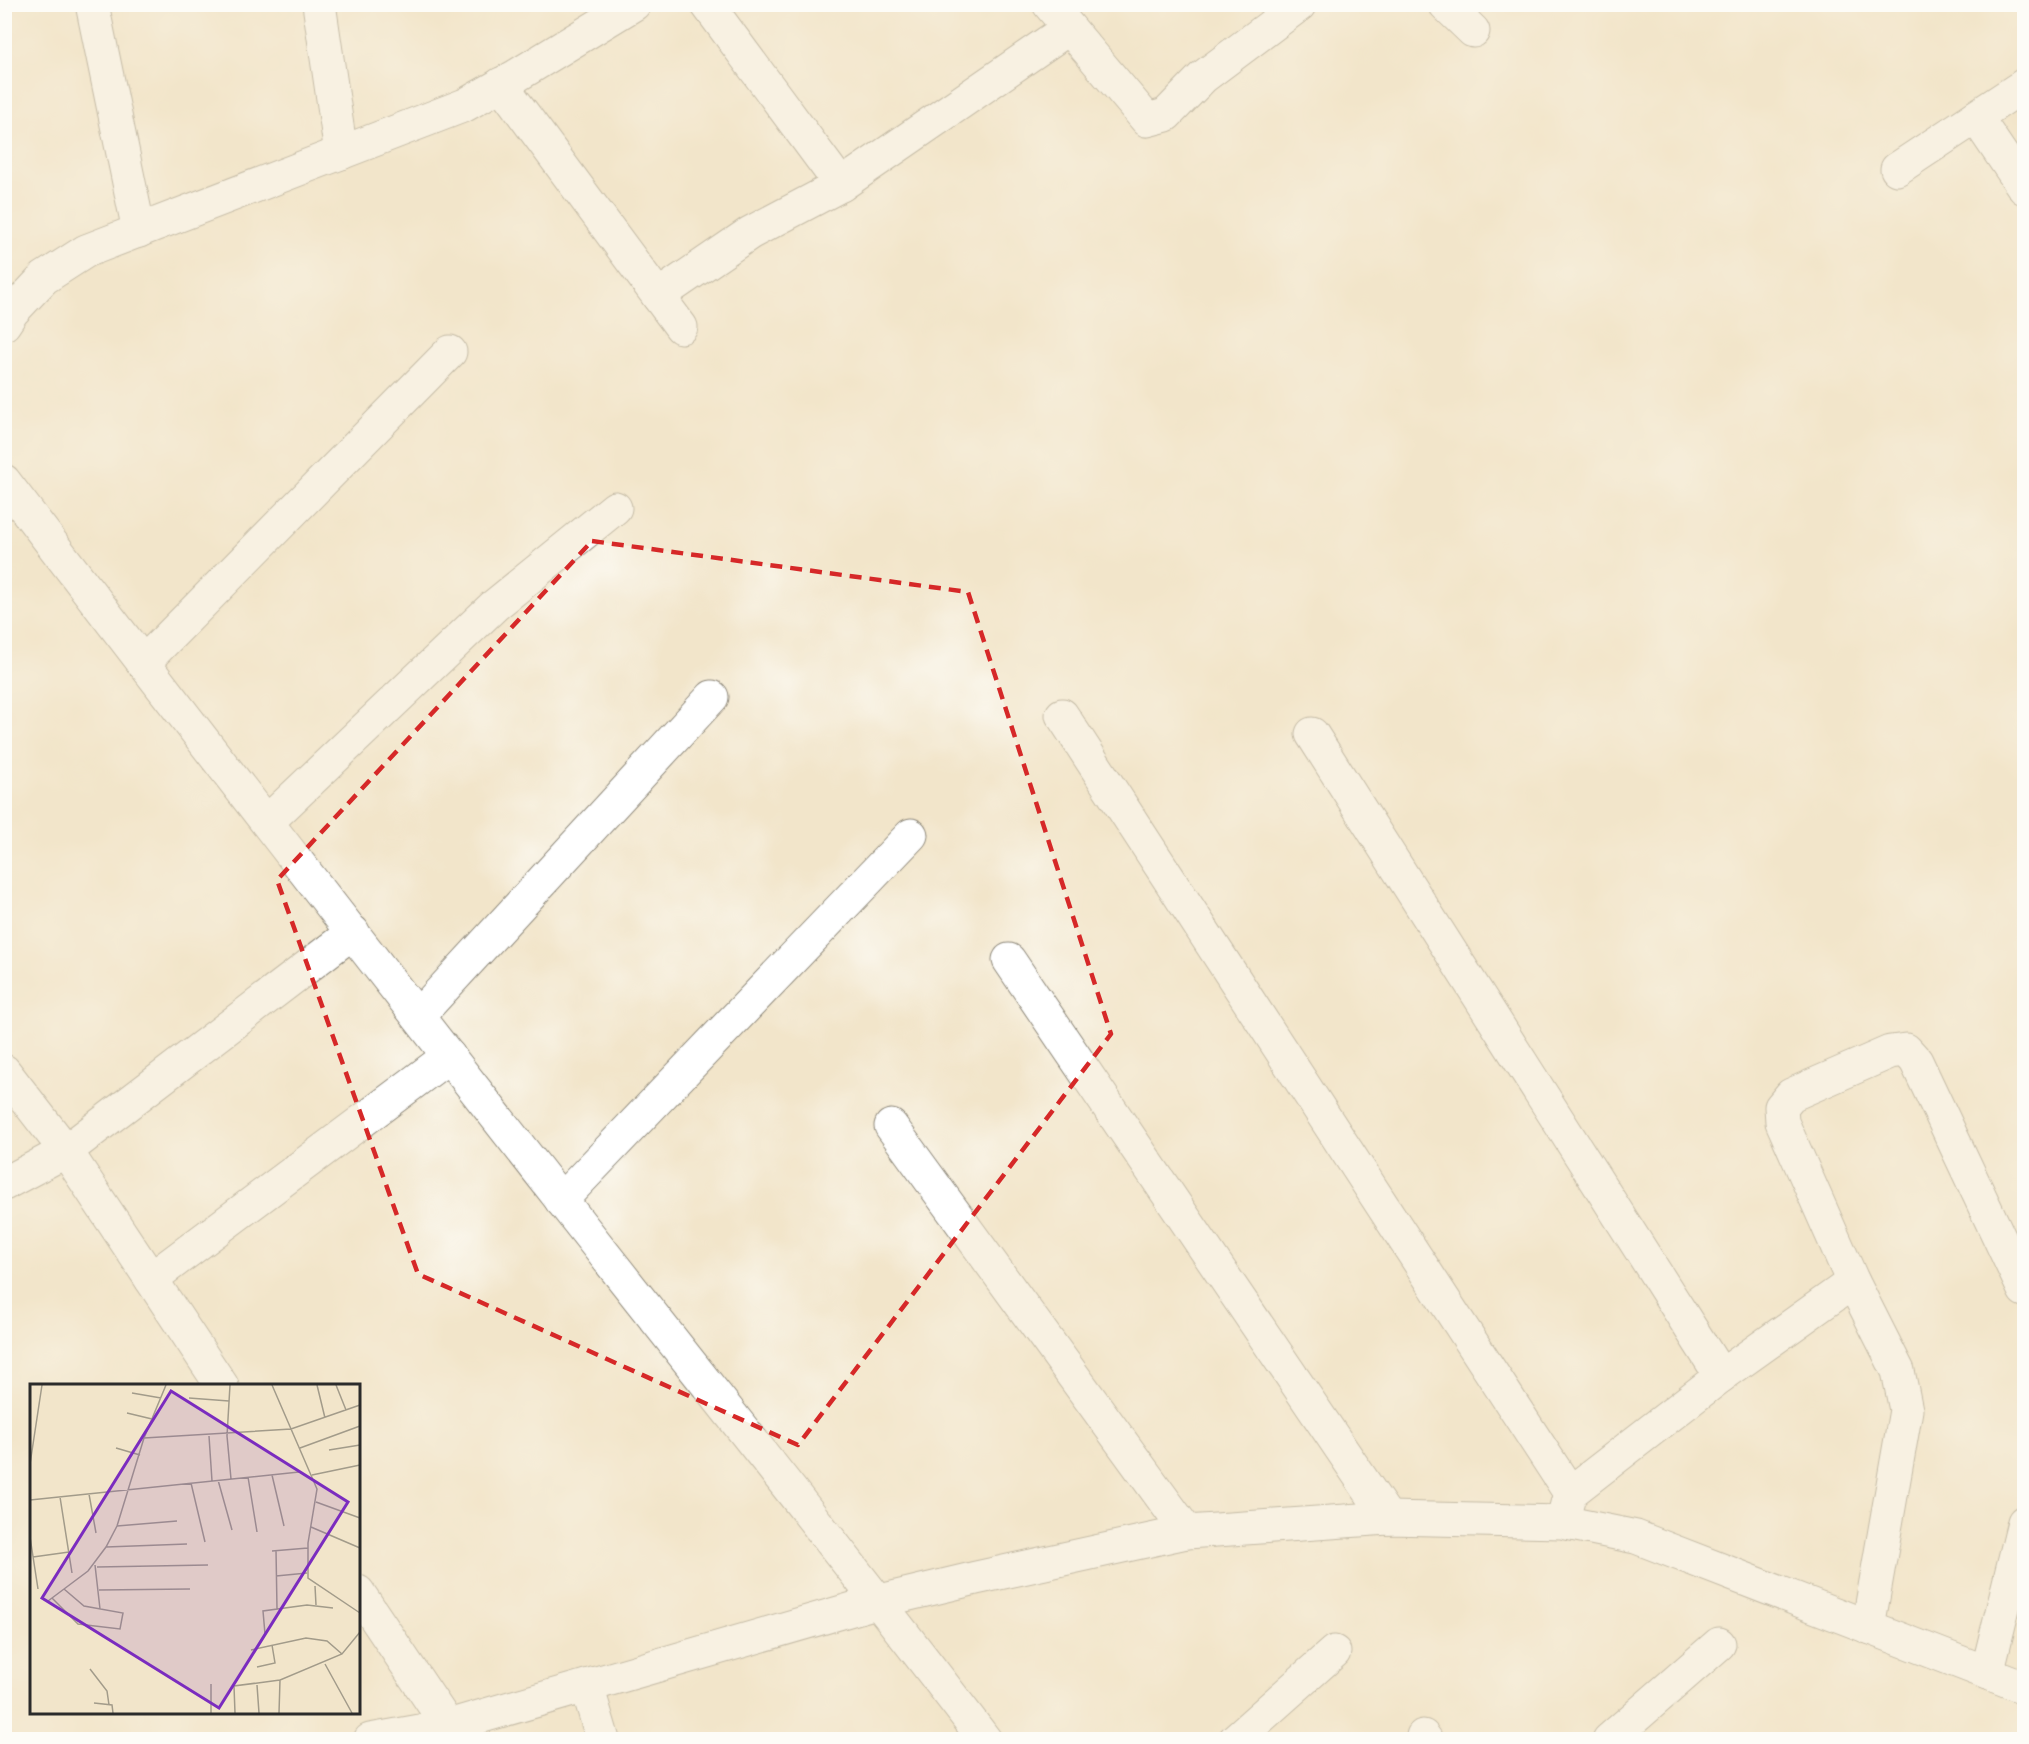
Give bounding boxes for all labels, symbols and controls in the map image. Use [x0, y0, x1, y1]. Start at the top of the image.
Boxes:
inset map [30, 1384, 360, 1714]

